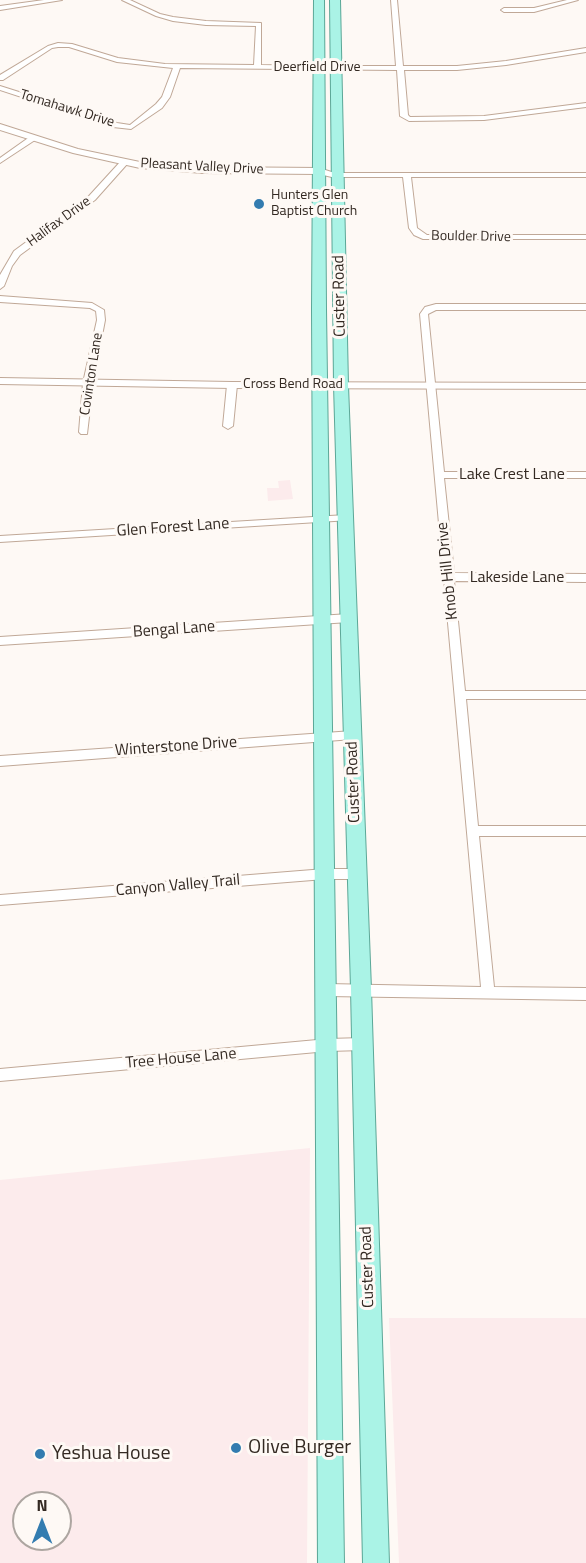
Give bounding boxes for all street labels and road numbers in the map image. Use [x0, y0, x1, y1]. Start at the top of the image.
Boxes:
street label: Deerfield Drive [273, 60, 361, 76]
street label: Tomahawk Drive [18, 87, 116, 131]
street label: Pleasant Valley Drive [140, 155, 264, 179]
street label: Halifax Drive [24, 193, 94, 251]
street label: Boulder Drive [431, 228, 511, 246]
street label: Custer Road [330, 255, 350, 337]
street label: Covinton Lane [77, 332, 107, 416]
street label: Cross Bend Road [243, 377, 343, 393]
street label: Lake Crest Lane [459, 465, 565, 485]
street label: Glen Forest Lane [116, 514, 230, 542]
street label: Knob Hill Drive [433, 521, 463, 621]
street label: Lakeside Lane [470, 568, 564, 588]
street label: Bengal Lane [132, 618, 216, 642]
street label: Winterstone Drive [114, 733, 238, 761]
street label: Custer Road [343, 741, 365, 823]
street label: Canyon Valley Trail [115, 871, 241, 901]
street label: Tree House Lane [125, 1045, 237, 1073]
street label: Custer Road [357, 1226, 379, 1308]

